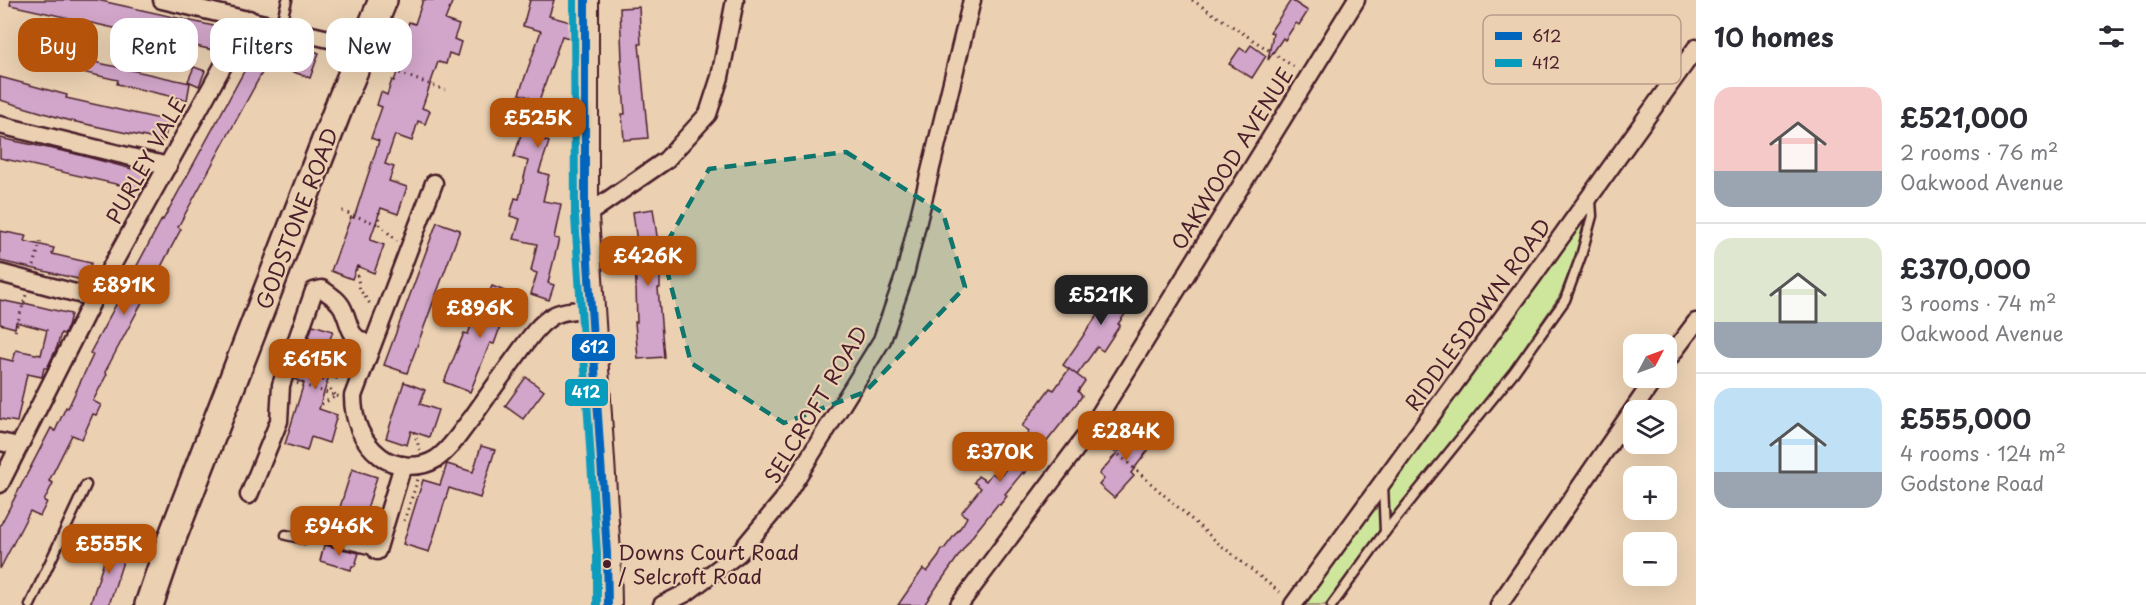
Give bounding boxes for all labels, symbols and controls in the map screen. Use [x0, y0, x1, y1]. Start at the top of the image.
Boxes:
legend [1483, 15, 1681, 84]
text: 10 homes [1714, 17, 1834, 56]
chip: Buy [18, 18, 98, 72]
chip: Rent [110, 18, 198, 72]
chip: Filters [210, 18, 314, 72]
chip: New [326, 18, 412, 72]
icon: filters [2095, 20, 2128, 53]
text: 612 [1532, 23, 1561, 47]
text: 412 [1532, 50, 1560, 74]
street label: OAKWOOD AVENUE [1162, 61, 1300, 255]
street label: PURLEY VALE [97, 91, 193, 229]
pin: £525K [496, 98, 580, 149]
text: £521,000 [1900, 98, 2028, 137]
text: £525K [504, 102, 572, 132]
icon: home [1762, 111, 1834, 183]
street label: GODSTONE ROAD [247, 123, 345, 313]
text: 2 rooms · 76 m² [1900, 137, 2058, 167]
text: Oakwood Avenue [1900, 167, 2064, 197]
street label: RIDDLESDOWN ROAD [1396, 211, 1558, 417]
pin: £426K [606, 236, 690, 287]
text: £426K [613, 240, 683, 270]
text: £370,000 [1900, 249, 2031, 288]
icon: home [1762, 262, 1834, 334]
pin: £891K [82, 265, 166, 316]
text: £891K [93, 269, 155, 299]
pin: £521K [1059, 275, 1143, 326]
text: £521K [1069, 279, 1133, 309]
pin: £896K [438, 288, 522, 339]
text: 3 rooms · 74 m² [1900, 288, 2057, 318]
text: £896K [446, 292, 514, 322]
text: Oakwood Avenue [1900, 318, 2064, 348]
street label: SELCROFT ROAD [755, 319, 875, 489]
line badge: 612 [571, 333, 616, 362]
text: 612 [579, 334, 609, 358]
north arrow [1623, 334, 1677, 388]
map controls [1623, 334, 1677, 586]
pin: £615K [273, 339, 357, 390]
text: £615K [283, 343, 347, 373]
line badge: 412 [564, 378, 609, 407]
text: 412 [572, 379, 600, 403]
text: £555,000 [1900, 399, 2031, 438]
button: layers [1623, 400, 1677, 454]
pin: £284K [1084, 411, 1168, 462]
icon: home [1762, 412, 1834, 484]
text: £284K [1092, 415, 1160, 445]
pin: £370K [958, 432, 1042, 483]
text: £370K [966, 436, 1034, 466]
text: 4 rooms · 124 m² [1900, 438, 2066, 468]
button: + [1623, 466, 1677, 520]
text: Godstone Road [1900, 468, 2044, 498]
pin: £946K [297, 506, 381, 557]
text: £946K [304, 510, 374, 540]
pin: £555K [67, 524, 151, 575]
text: £555K [76, 528, 142, 558]
button: − [1623, 532, 1677, 586]
place label: Downs Court Road / Selcroft Road [618, 537, 799, 591]
marker: Downs Court Road / Selcroft Road [601, 558, 613, 570]

